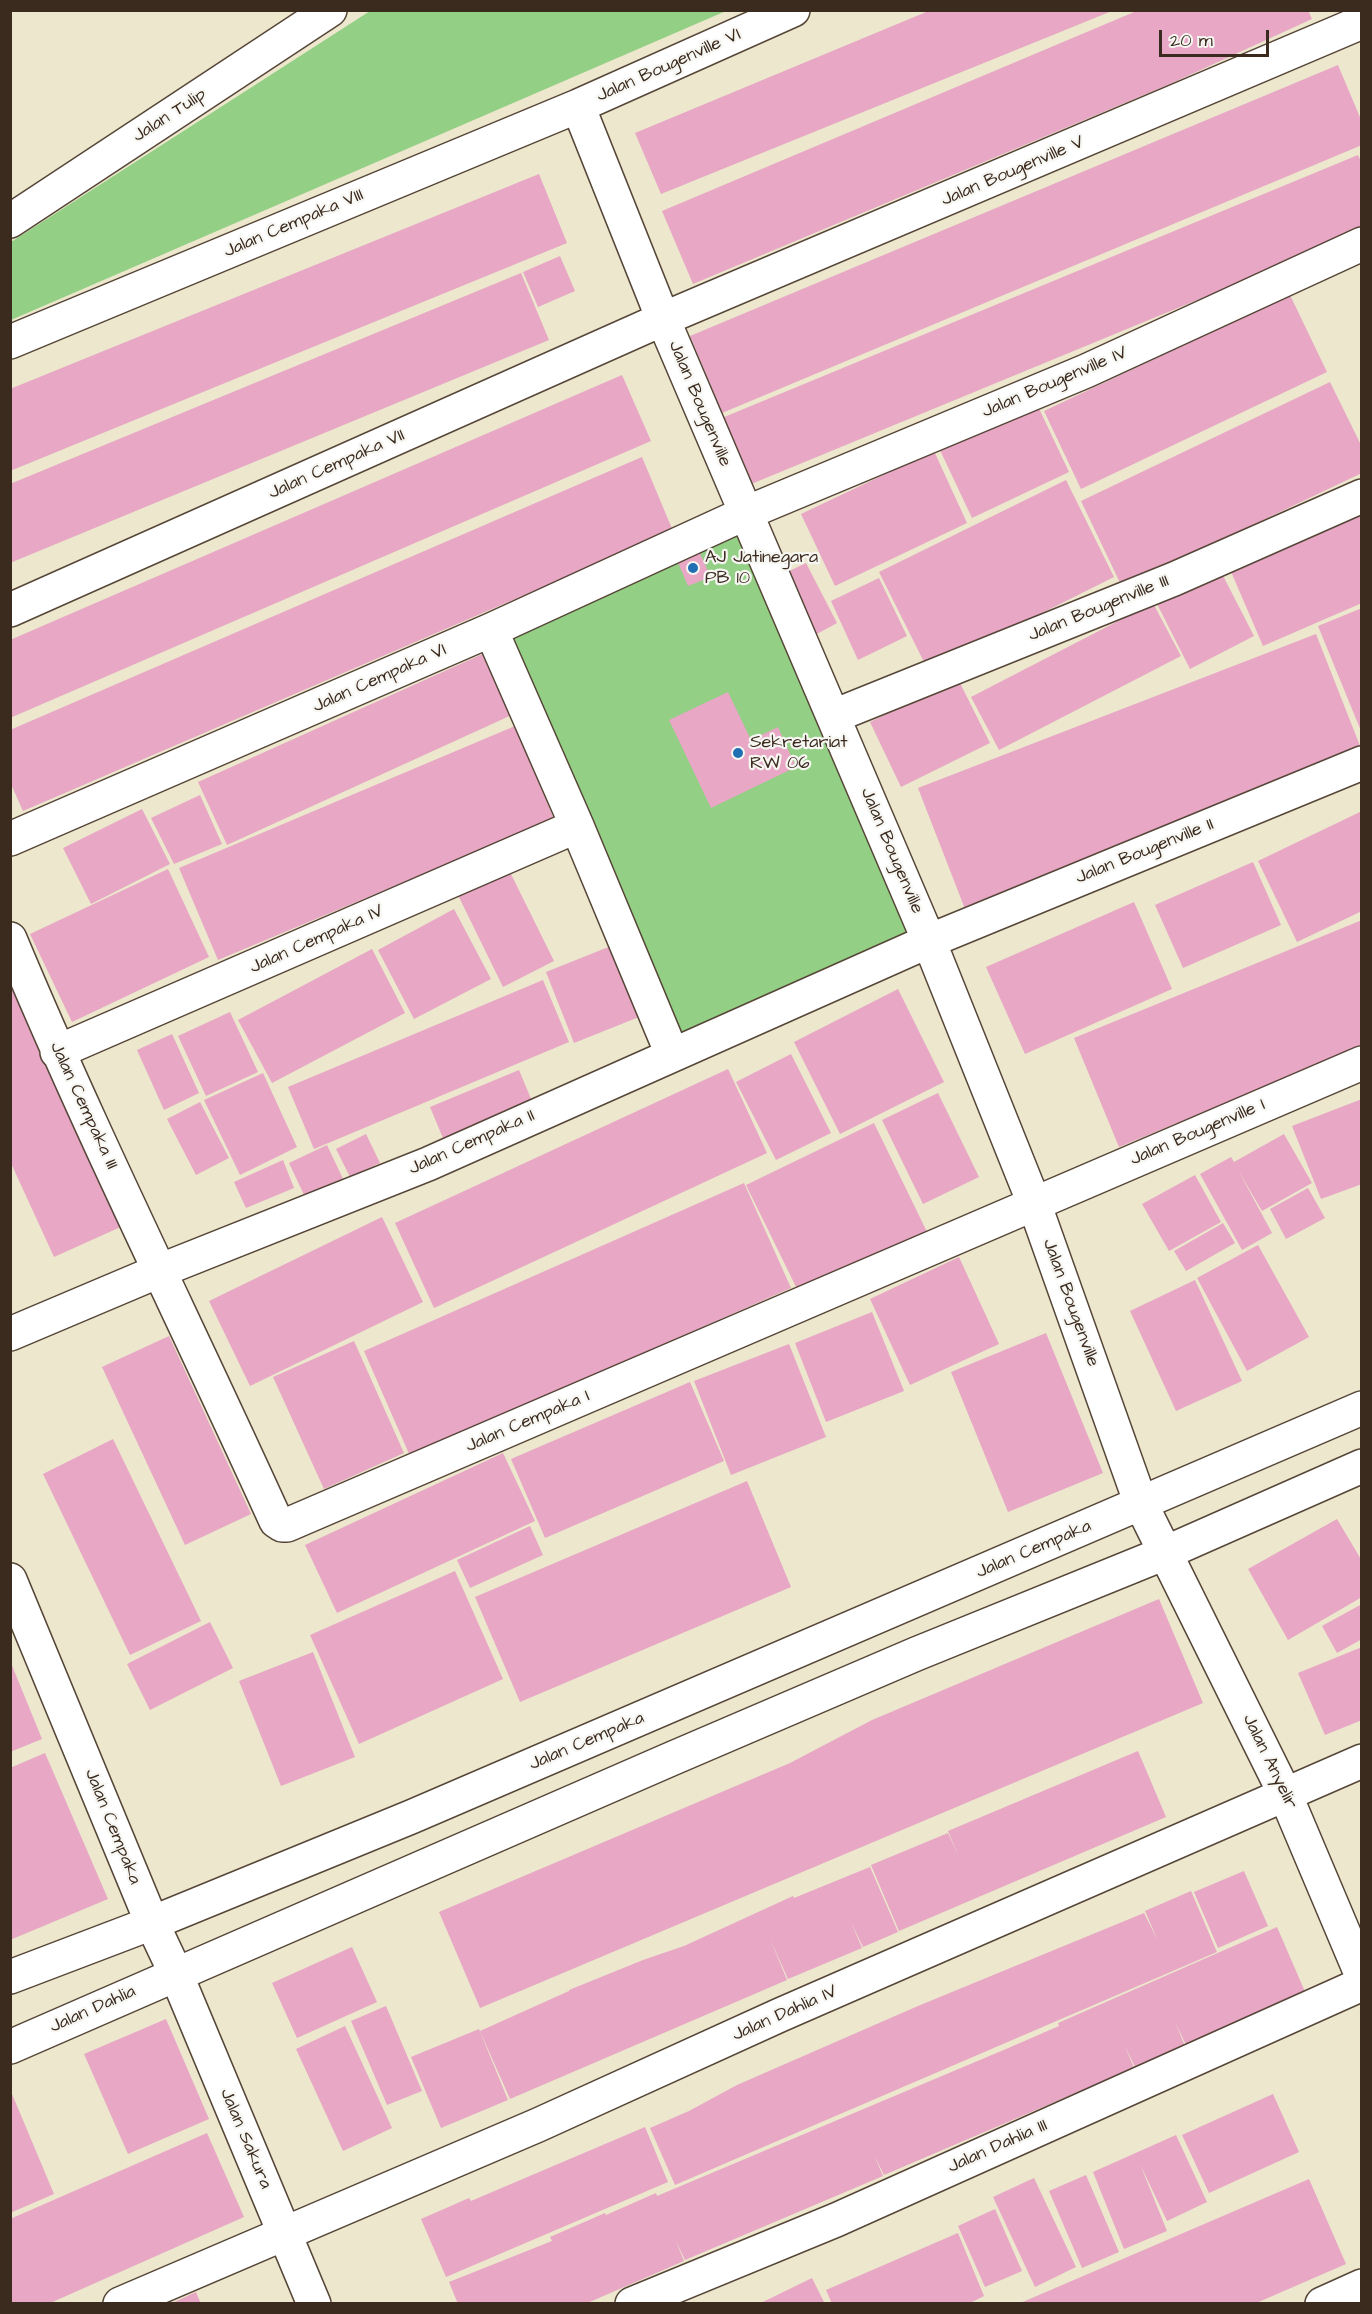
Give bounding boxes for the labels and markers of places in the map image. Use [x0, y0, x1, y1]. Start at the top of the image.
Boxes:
place label: AJ Jatinegara PB 10 [705, 547, 818, 590]
marker: AJ Jatinegara PB 10 [686, 561, 700, 575]
place label: Sekretariat RW 06 [750, 732, 848, 774]
marker: Sekretariat RW 06 [731, 746, 745, 760]

